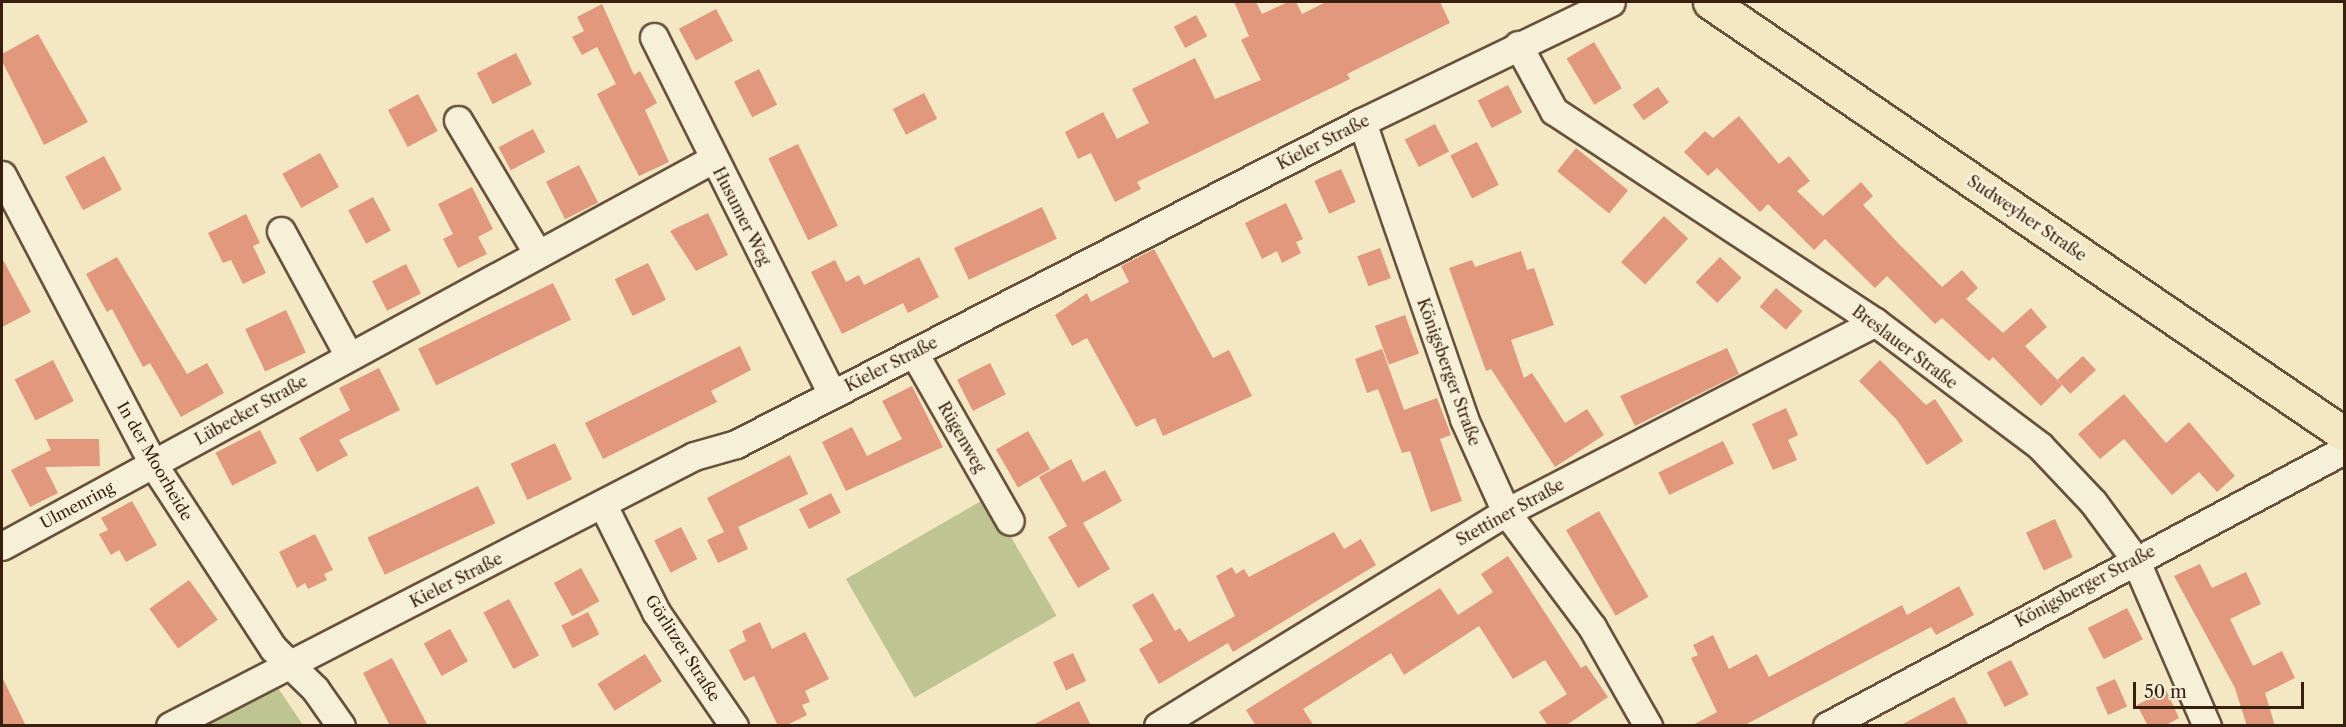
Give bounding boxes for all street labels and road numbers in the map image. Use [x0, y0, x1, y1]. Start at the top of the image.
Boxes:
street label: Kieler Straße [1273, 110, 1373, 174]
street label: Husumer Weg [709, 163, 775, 269]
street label: Sudweyher Straße [1964, 171, 2090, 265]
street label: Königsberger Straße [1413, 295, 1485, 449]
street label: Breslauer Straße [1849, 301, 1961, 393]
street label: Kieler Straße [841, 332, 941, 396]
street label: Lübecker Straße [191, 371, 311, 449]
street label: In der Moorheide [113, 398, 197, 524]
street label: Rügenweg [934, 398, 990, 476]
street label: Stettiner Straße [1453, 474, 1567, 550]
street label: Ulmenring [37, 478, 117, 532]
street label: Königsberger Straße [2012, 541, 2158, 631]
street label: Kieler Straße [406, 548, 506, 612]
street label: Görlitzer Straße [641, 591, 725, 705]

